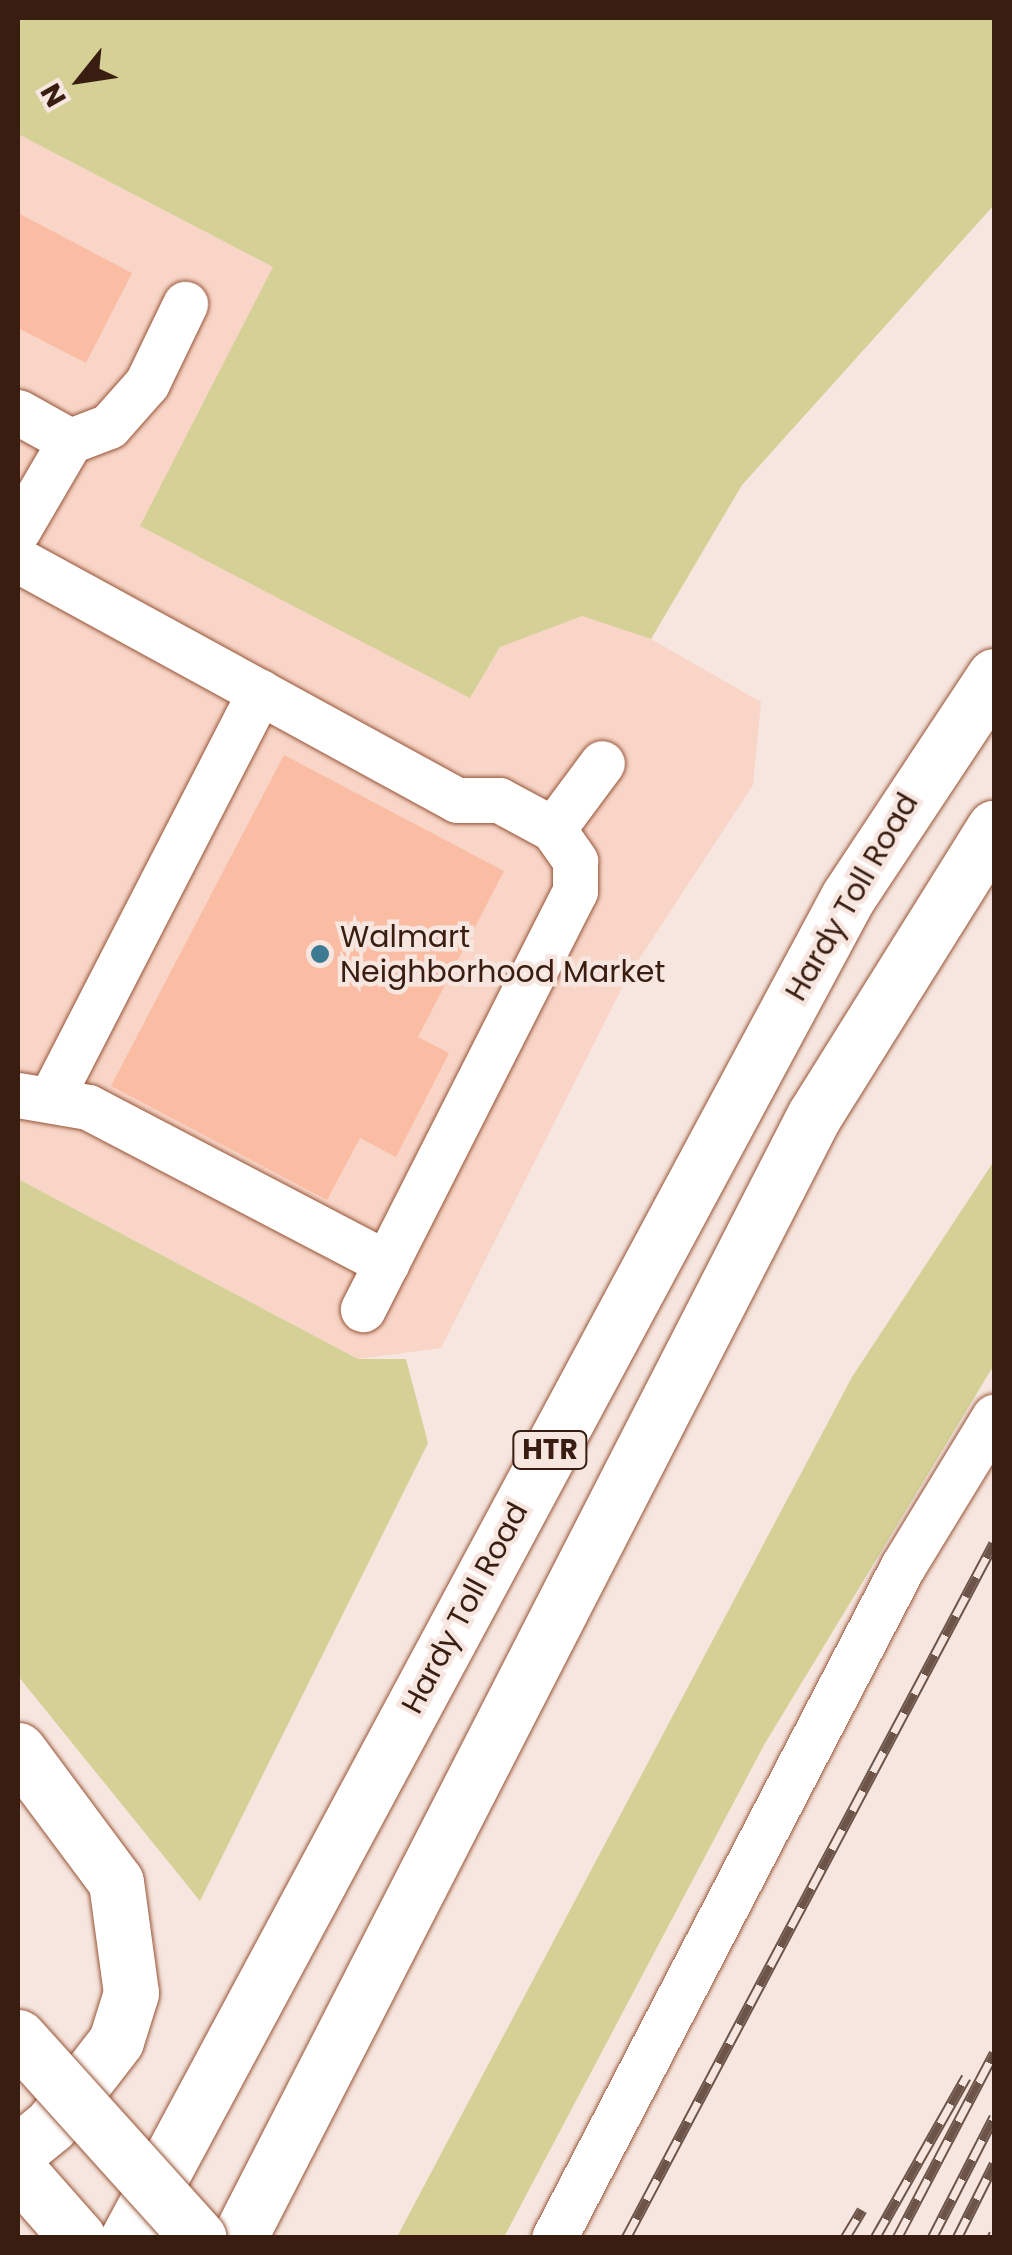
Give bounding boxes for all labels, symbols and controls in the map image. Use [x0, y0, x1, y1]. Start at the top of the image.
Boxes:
north arrow [30, 30, 130, 130]
text: N [31, 76, 76, 114]
street label: Hardy Toll Road [778, 787, 926, 1007]
place label: Walmart Neighborhood Market [340, 919, 665, 990]
marker: Walmart Neighborhood Market [309, 943, 331, 965]
road number: HTR [510, 1427, 590, 1473]
street label: Hardy Toll Road [394, 1496, 536, 1720]

